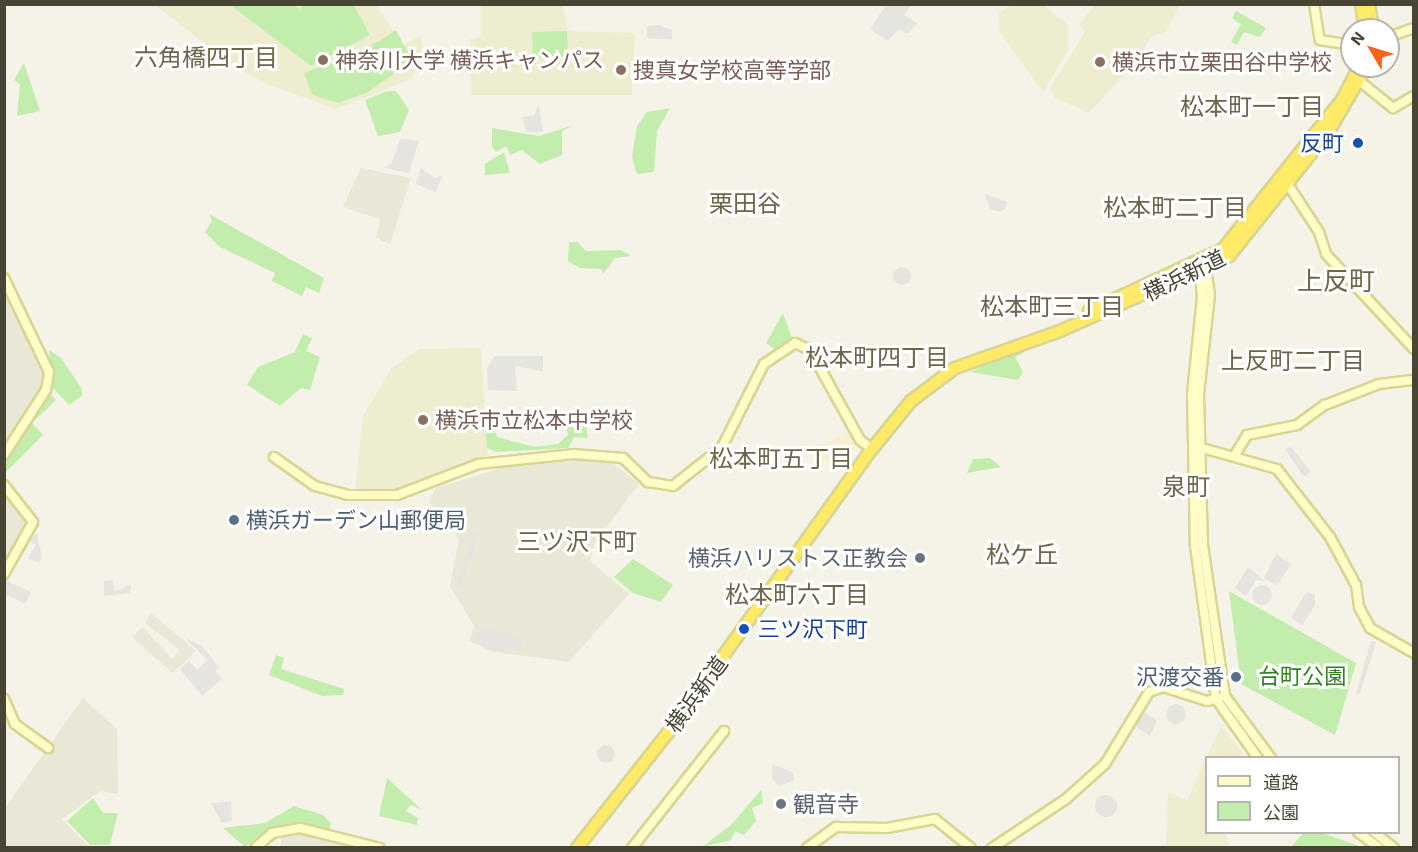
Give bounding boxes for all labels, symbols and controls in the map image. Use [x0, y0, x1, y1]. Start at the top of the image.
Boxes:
north arrow [1340, 18, 1400, 78]
text: N [1346, 27, 1368, 48]
district label: 六角橋四丁目 [134, 43, 278, 71]
place label: 神奈川大学 横浜キャンパス [335, 47, 604, 73]
place label: 横浜市立栗田谷中学校 [1112, 49, 1332, 75]
marker: 神奈川大学 横浜キャンパス [316, 53, 330, 67]
marker: 横浜市立栗田谷中学校 [1093, 55, 1107, 69]
place label: 捜真女学校高等学部 [633, 57, 831, 83]
marker: 捜真女学校高等学部 [614, 63, 628, 77]
district label: 松本町一丁目 [1180, 92, 1324, 120]
place label: 反町 [1300, 130, 1344, 156]
marker: 反町 [1349, 134, 1367, 152]
district label: 栗田谷 [709, 189, 781, 217]
district label: 松本町二丁目 [1103, 193, 1247, 221]
street label: 横浜新道 [1139, 244, 1229, 306]
district label: 上反町 [1297, 264, 1375, 296]
district label: 松本町三丁目 [980, 292, 1124, 320]
district label: 松本町四丁目 [805, 343, 949, 371]
district label: 上反町二丁目 [1221, 346, 1365, 374]
place label: 横浜市立松本中学校 [435, 407, 633, 433]
marker: 横浜市立松本中学校 [416, 413, 430, 427]
district label: 松本町五丁目 [709, 444, 853, 472]
district label: 泉町 [1162, 472, 1210, 500]
place label: 横浜ガーデン山郵便局 [246, 507, 466, 533]
marker: 横浜ガーデン山郵便局 [227, 513, 241, 527]
district label: 三ツ沢下町 [517, 527, 637, 555]
district label: 松ケ丘 [986, 540, 1058, 568]
place label: 横浜ハリストス正教会 [688, 545, 908, 571]
marker: 横浜ハリストス正教会 [913, 551, 927, 565]
district label: 松本町六丁目 [725, 580, 869, 608]
place label: 三ツ沢下町 [758, 616, 868, 642]
marker: 三ツ沢下町 [735, 620, 753, 638]
street label: 横浜新道 [659, 651, 733, 737]
park label: 台町公園 [1258, 663, 1346, 689]
place label: 沢渡交番 [1136, 664, 1224, 690]
marker: 沢渡交番 [1229, 670, 1243, 684]
legend [1205, 756, 1400, 834]
text: 道路 [1263, 771, 1299, 793]
place label: 観音寺 [793, 791, 859, 817]
marker: 観音寺 [774, 797, 788, 811]
text: 公園 [1263, 801, 1299, 823]

